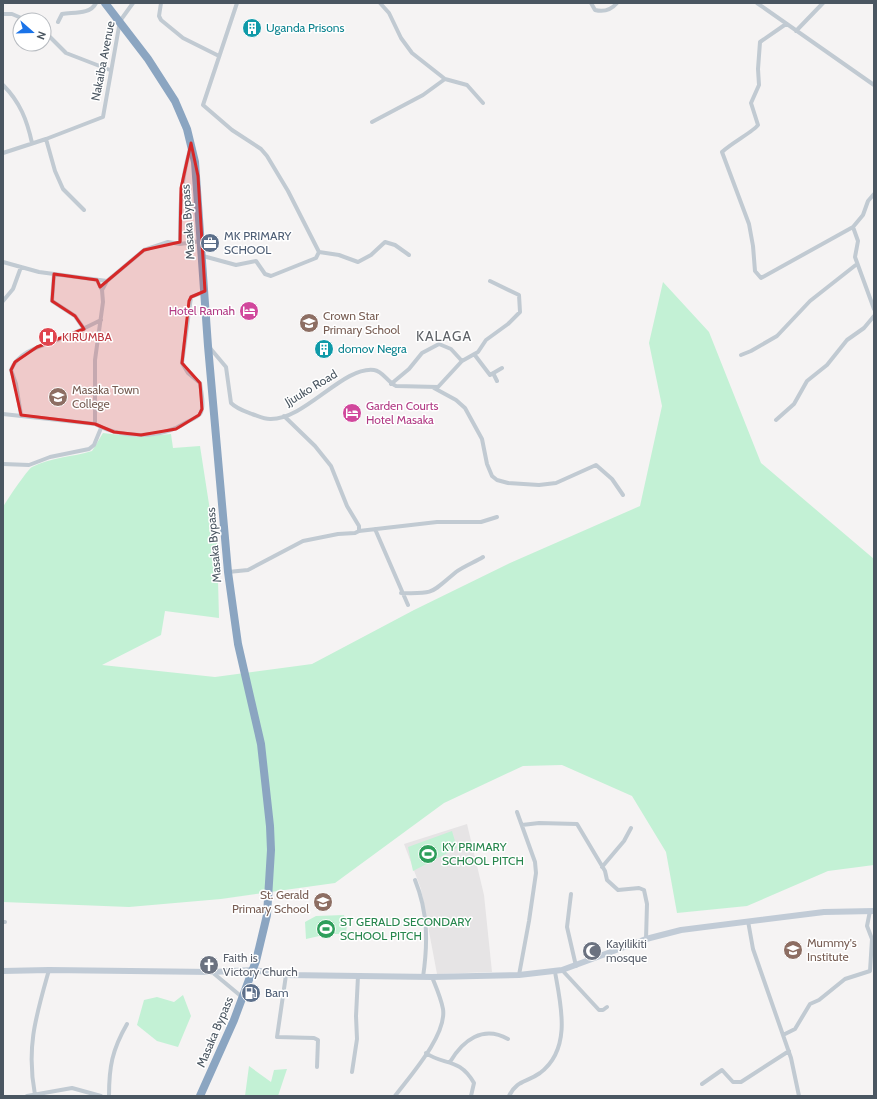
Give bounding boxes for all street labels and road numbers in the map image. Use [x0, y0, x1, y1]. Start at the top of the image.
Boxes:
street label: Nakaiba Avenue [87, 20, 118, 102]
street label: Masaka Bypass [177, 184, 198, 260]
street label: Jjuuko Road [281, 366, 340, 410]
street label: Masaka Bypass [203, 507, 224, 583]
street label: Masaka Bypass [193, 994, 236, 1069]

